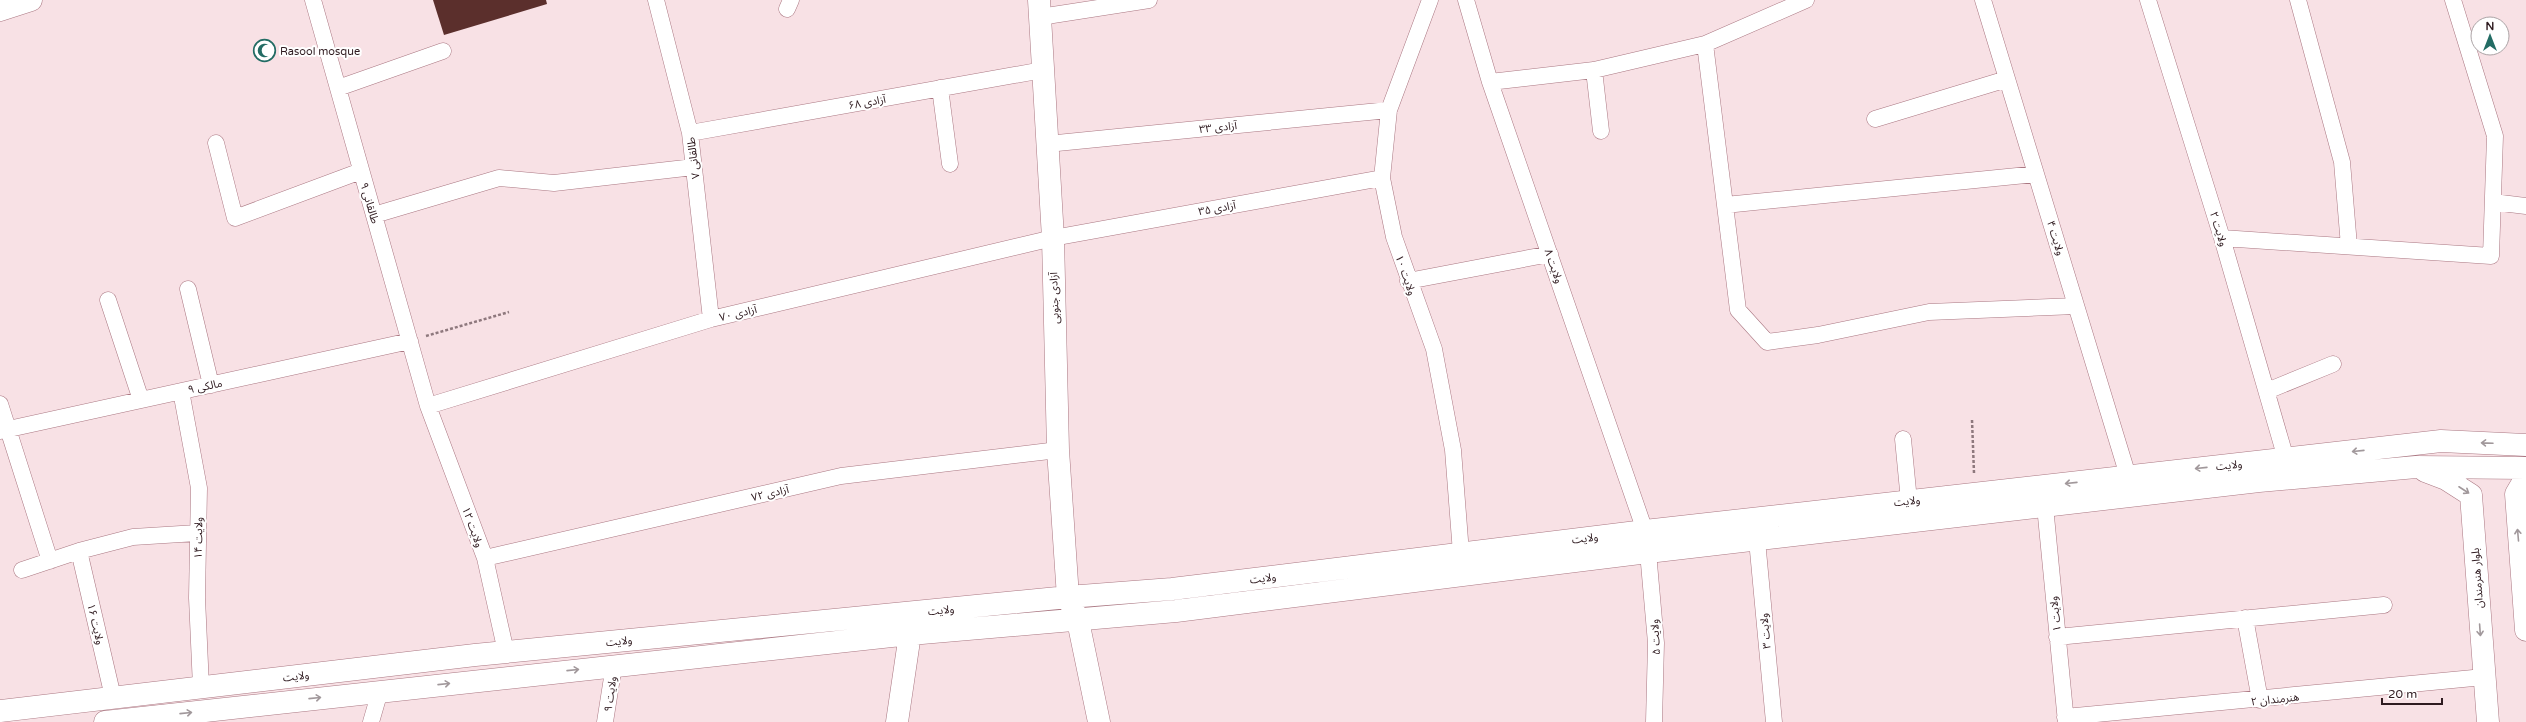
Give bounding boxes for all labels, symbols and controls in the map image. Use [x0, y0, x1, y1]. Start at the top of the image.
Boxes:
north arrow [2470, 16, 2510, 56]
text: N [2486, 20, 2494, 33]
mosque icon: Rasool mosque [251, 38, 277, 64]
place label: Rasool mosque [280, 45, 360, 58]
street label: آزادی ۶۸ [847, 93, 888, 112]
street label: آزادی ۳۳ [1198, 119, 1238, 136]
street label: طالقانی ۷ [684, 136, 703, 180]
street label: طالقانی ۹ [357, 181, 382, 225]
street label: آزادی ۳۵ [1197, 199, 1238, 218]
street label: ولایت ۲ [2207, 210, 2230, 248]
street label: ولایت ۴ [2044, 219, 2067, 257]
street label: ولایت ۸ [1542, 247, 1566, 285]
street label: ولایت ۱۰ [1392, 253, 1419, 297]
street label: آزادی جنوبی [1047, 271, 1062, 324]
street label: آزادی ۷۰ [718, 303, 759, 324]
street label: مالکی ۹ [187, 376, 224, 396]
one-way arrow [2481, 440, 2494, 447]
one-way arrow [2352, 447, 2365, 454]
street label: ولایت [2215, 458, 2243, 473]
one-way arrow [2195, 464, 2208, 472]
one-way arrow [2065, 479, 2078, 486]
street label: آزادی ۷۲ [750, 483, 791, 504]
one-way arrow [2458, 486, 2469, 494]
street label: ولایت [1893, 494, 1921, 509]
street label: ولایت ۱۲ [459, 505, 486, 549]
street label: ولایت ۱۴ [192, 517, 205, 559]
one-way arrow [2514, 529, 2522, 542]
street label: ولایت [1571, 530, 1599, 547]
street label: بلوار هنرمندان [2469, 547, 2486, 609]
street label: ولایت [1249, 570, 1277, 587]
street label: ولایت ۱ [2047, 595, 2064, 632]
street label: ولایت ۱۶ [84, 602, 107, 646]
street label: ولایت [927, 603, 955, 618]
street label: ولایت ۳ [1757, 612, 1774, 649]
street label: ولایت ۵ [1648, 619, 1663, 655]
one-way arrow [2477, 623, 2484, 636]
street label: ولایت [605, 634, 633, 649]
one-way arrow [567, 666, 580, 673]
street label: ولایت [282, 668, 310, 685]
street label: ولایت ۹ [602, 675, 619, 713]
one-way arrow [437, 680, 450, 687]
scale bar [2382, 680, 2442, 706]
text: 20 m [2388, 687, 2417, 701]
street label: هنرمندان ۲ [2250, 690, 2300, 709]
one-way arrow [308, 694, 321, 702]
one-way arrow [179, 709, 192, 717]

